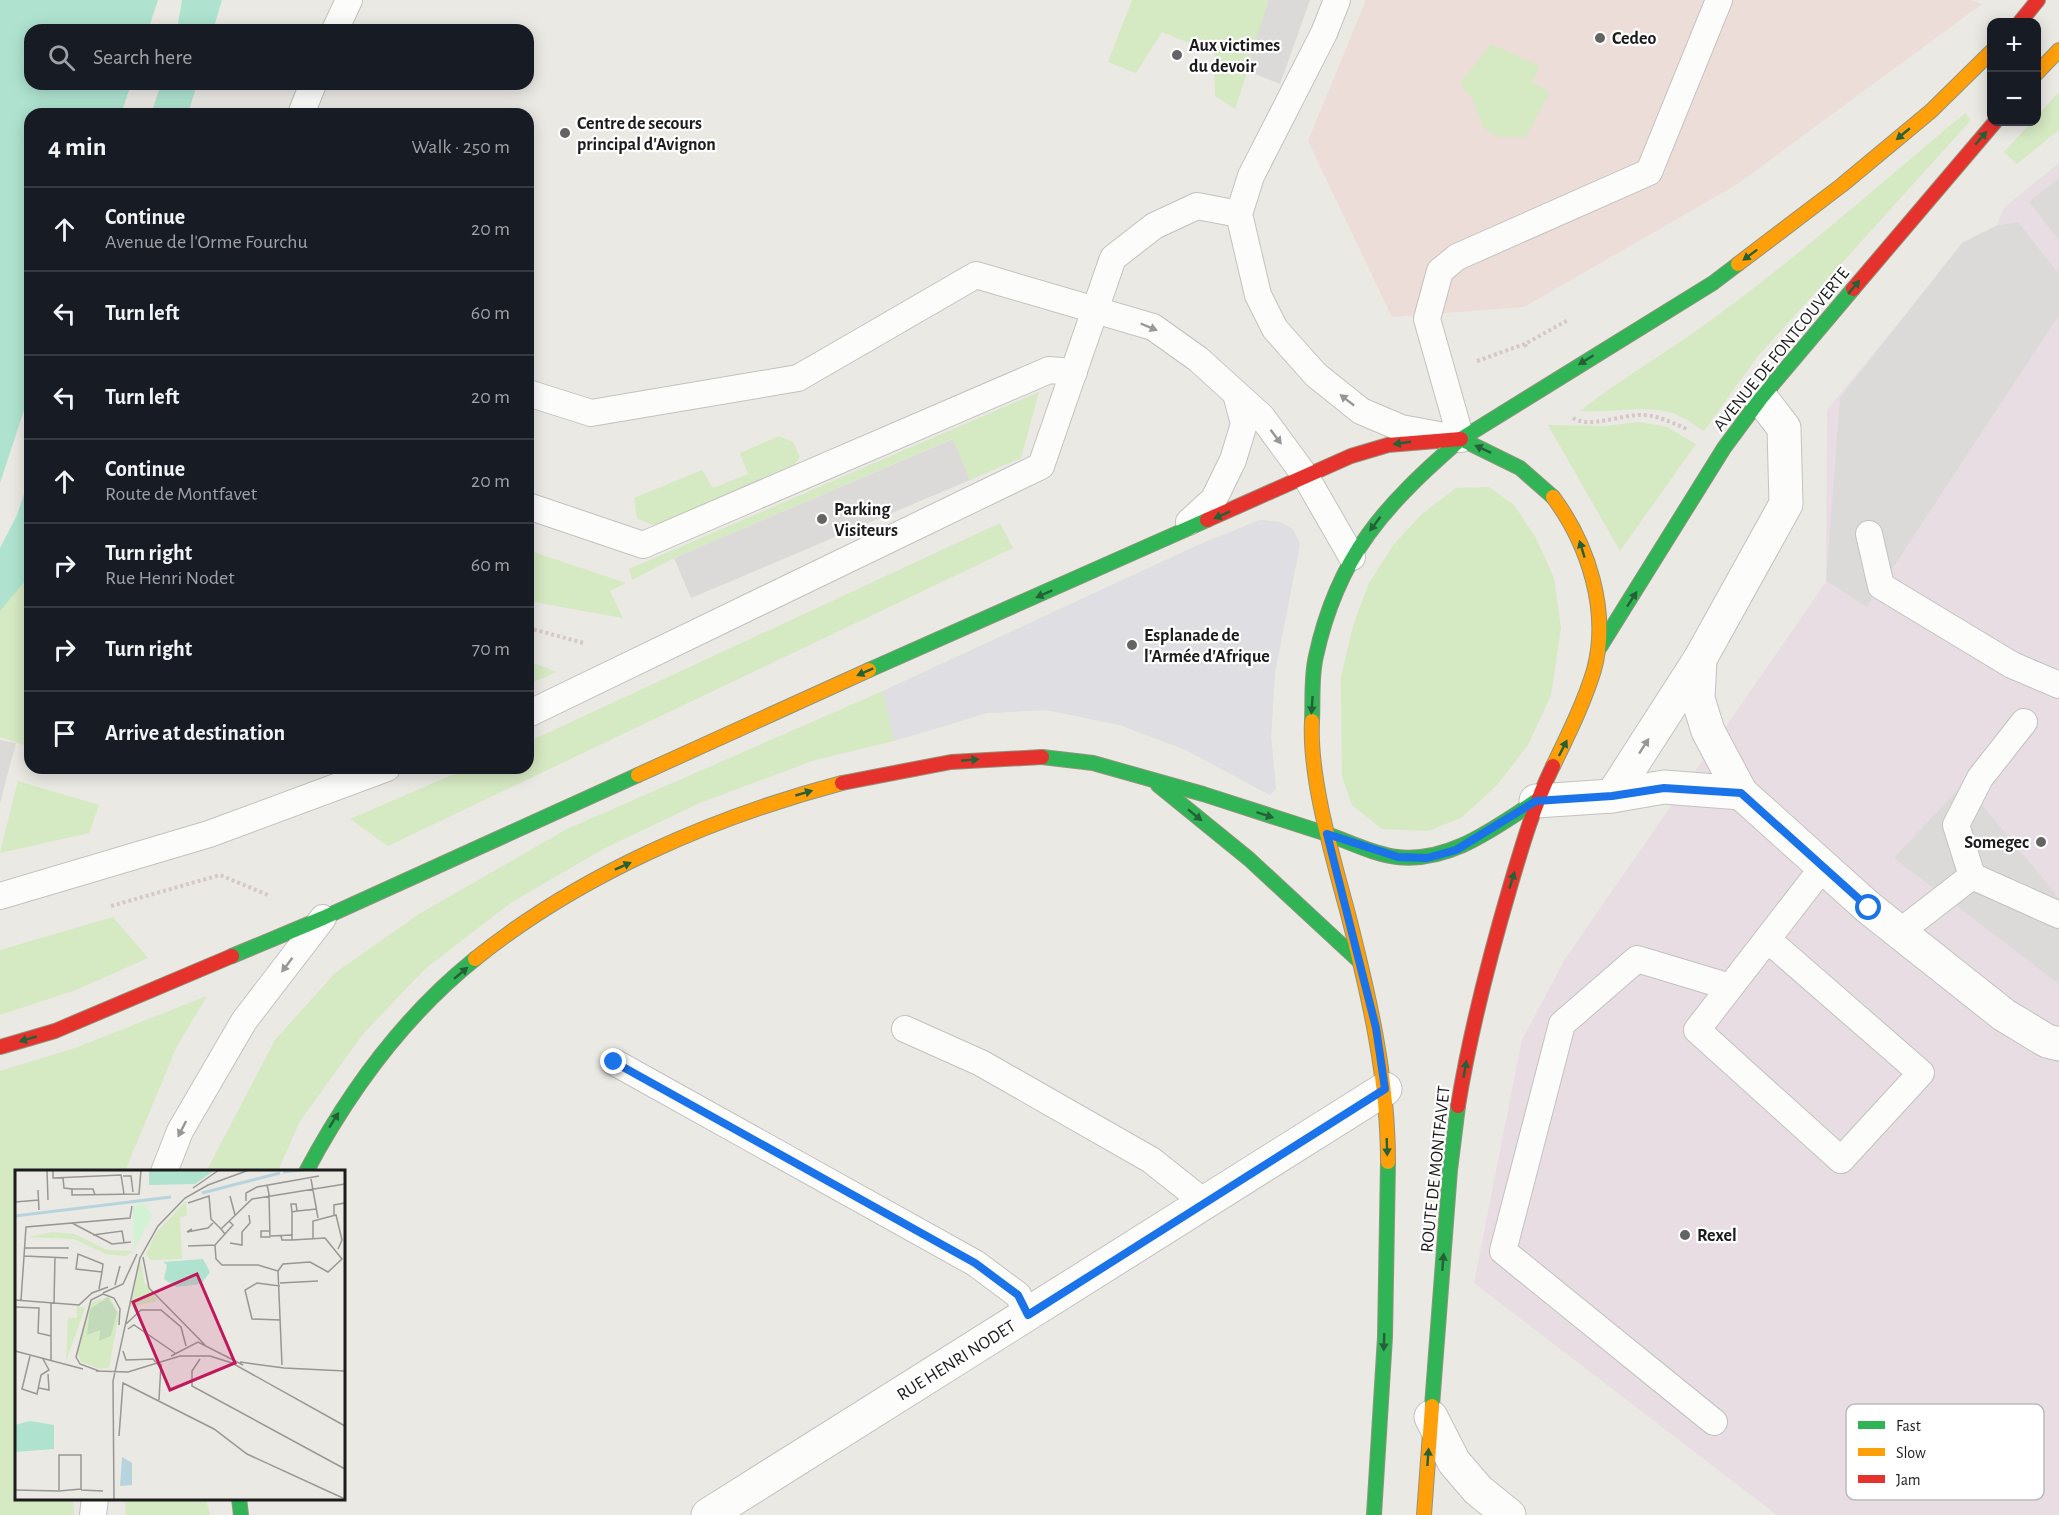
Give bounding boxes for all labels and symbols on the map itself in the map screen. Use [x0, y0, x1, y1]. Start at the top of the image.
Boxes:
place label: Cedeo [1612, 30, 1656, 48]
marker: Cedeo [1593, 31, 1607, 45]
place label: Aux victimes du devoir [1189, 37, 1280, 76]
marker: Aux victimes du devoir [1170, 48, 1184, 62]
place label: Centre de secours principal d'Avignon [577, 115, 716, 154]
marker: Centre de secours principal d'Avignon [558, 126, 572, 140]
one-way arrow [1896, 127, 1911, 140]
one-way arrow [1974, 131, 1987, 146]
one-way arrow [1742, 248, 1757, 260]
street label: AVENUE DE FONTCOUVERTE [1710, 264, 1853, 435]
one-way arrow [1848, 279, 1861, 295]
one-way arrow [1140, 322, 1158, 332]
one-way arrow [1578, 355, 1594, 366]
one-way arrow [1340, 394, 1355, 406]
one-way arrow [1270, 428, 1282, 444]
one-way arrow [1393, 439, 1412, 448]
one-way arrow [1475, 445, 1492, 454]
place label: Parking Visiteurs [834, 501, 898, 540]
one-way arrow [1213, 511, 1231, 520]
marker: Parking Visiteurs [815, 512, 829, 526]
one-way arrow [1368, 516, 1381, 532]
one-way arrow [1577, 540, 1586, 558]
one-way arrow [1034, 589, 1052, 599]
one-way arrow [1626, 591, 1638, 607]
place label: Esplanade de l'Armée d'Afrique [1144, 627, 1270, 666]
marker: Esplanade de l'Armée d'Afrique [1125, 638, 1139, 652]
one-way arrow [856, 668, 874, 678]
one-way arrow [1308, 695, 1317, 714]
one-way arrow [1638, 739, 1650, 755]
one-way arrow [1558, 740, 1568, 757]
one-way arrow [960, 755, 979, 765]
one-way arrow [794, 788, 813, 798]
one-way arrow [1187, 808, 1202, 821]
one-way arrow [1256, 810, 1274, 820]
place label: Somegec [1964, 834, 2029, 852]
marker: Somegec [2034, 835, 2048, 849]
one-way arrow [614, 862, 631, 871]
one-way arrow [1508, 871, 1517, 889]
route start [1855, 894, 1881, 920]
one-way arrow [282, 957, 294, 972]
one-way arrow [453, 967, 468, 980]
one-way arrow [18, 1035, 36, 1044]
route end [600, 1048, 626, 1074]
one-way arrow [1461, 1059, 1470, 1078]
street label: ROUTE DE MONTFAVET [1418, 1085, 1454, 1253]
one-way arrow [328, 1112, 339, 1128]
one-way arrow [177, 1120, 187, 1137]
one-way arrow [1383, 1138, 1392, 1157]
inset map [15, 1170, 345, 1500]
place label: Rexel [1697, 1227, 1737, 1245]
marker: Rexel [1678, 1228, 1692, 1242]
one-way arrow [1439, 1253, 1448, 1272]
street label: RUE HENRI NODET [894, 1317, 1019, 1405]
one-way arrow [1380, 1333, 1389, 1352]
legend [1846, 1404, 2044, 1500]
text: Fast [1896, 1418, 1921, 1434]
text: Slow [1896, 1445, 1926, 1461]
one-way arrow [1423, 1447, 1433, 1466]
text: Jam [1896, 1472, 1921, 1488]

